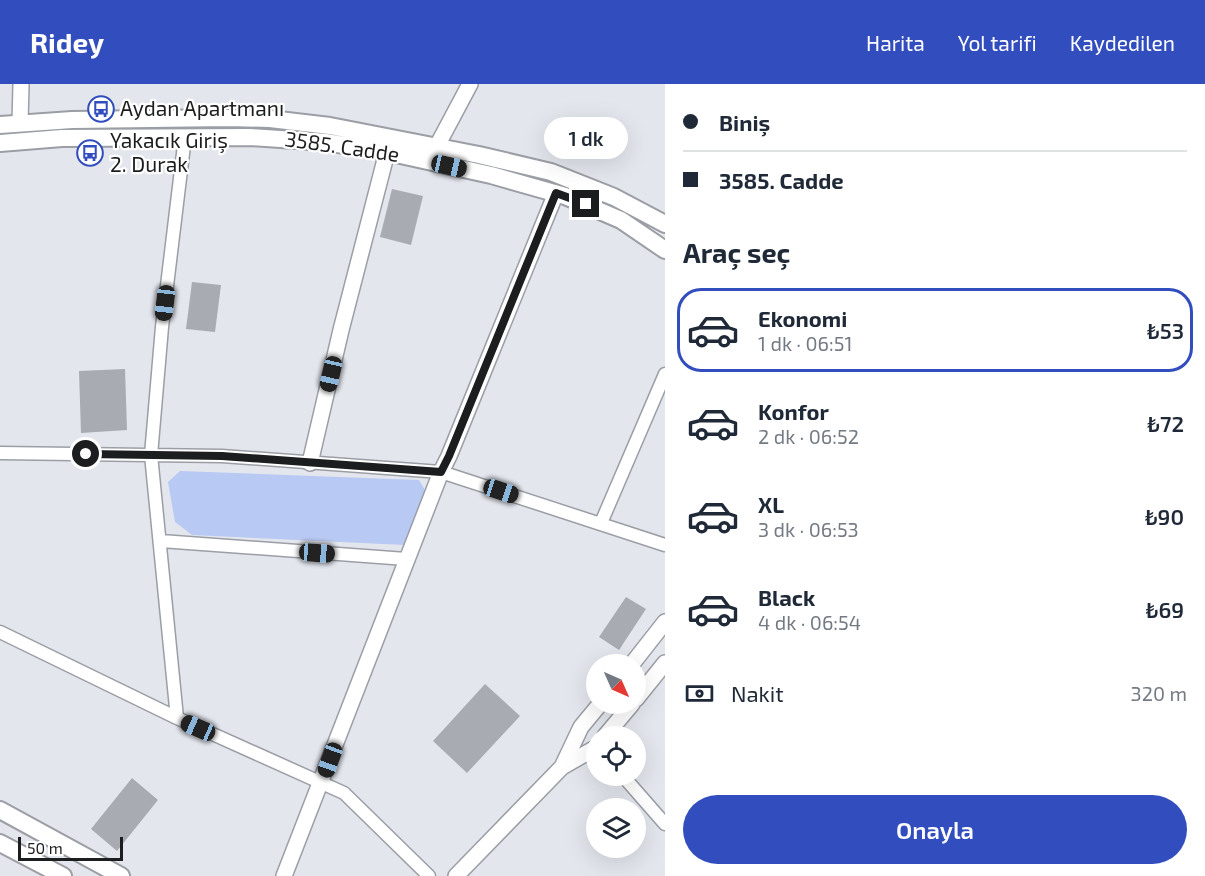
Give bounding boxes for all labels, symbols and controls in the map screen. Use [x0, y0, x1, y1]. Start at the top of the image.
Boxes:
text: Ridey [30, 25, 104, 59]
text: Harita [866, 30, 925, 55]
text: Yol tarifi [958, 30, 1037, 55]
text: Kaydedilen [1070, 30, 1175, 55]
bus stop icon: Aydan Apartmanı [86, 94, 116, 124]
place label: Aydan Apartmanı [120, 95, 284, 120]
text: Biniş [719, 109, 770, 135]
callout: 1 dk [544, 117, 628, 159]
street label: 3585. Cadde [283, 125, 401, 166]
text: 1 dk [568, 126, 604, 150]
place label: Yakacık Giriş 2. Durak [110, 127, 228, 176]
bus stop icon: Yakacık Giriş 2. Durak [75, 138, 105, 168]
car [429, 153, 469, 179]
text: 3585. Cadde [719, 167, 844, 193]
route end [572, 190, 599, 217]
text: Araç seç [683, 236, 790, 268]
car [154, 284, 176, 322]
icon: car [686, 303, 740, 357]
text: Ekonomi [758, 305, 847, 331]
text: ₺53 [1147, 317, 1184, 343]
text: 1 dk · 06:51 [758, 331, 852, 355]
car [318, 354, 344, 394]
icon: car [686, 396, 740, 450]
text: Konfor [758, 398, 829, 424]
text: ₺72 [1147, 410, 1184, 436]
text: 2 dk · 06:52 [758, 424, 859, 448]
route start [72, 440, 99, 467]
car [481, 477, 521, 505]
icon: car [686, 489, 740, 543]
text: XL [758, 491, 784, 517]
text: ₺90 [1145, 503, 1184, 529]
text: 3 dk · 06:53 [758, 517, 859, 541]
car [298, 543, 336, 563]
icon: car [686, 582, 740, 636]
text: Black [758, 584, 815, 610]
text: ₺69 [1146, 596, 1184, 622]
text: 4 dk · 06:54 [758, 610, 861, 634]
north arrow [586, 654, 646, 714]
map controls [586, 654, 646, 858]
icon: cash [683, 677, 716, 710]
text: Nakit [731, 680, 784, 706]
text: 320 m [1131, 681, 1187, 705]
car [178, 712, 218, 744]
button: locate [586, 726, 646, 786]
car [315, 740, 345, 780]
button: Onayla [683, 795, 1187, 864]
button: layers [586, 798, 646, 858]
scale bar [18, 834, 123, 862]
text: 50 m [27, 838, 63, 857]

